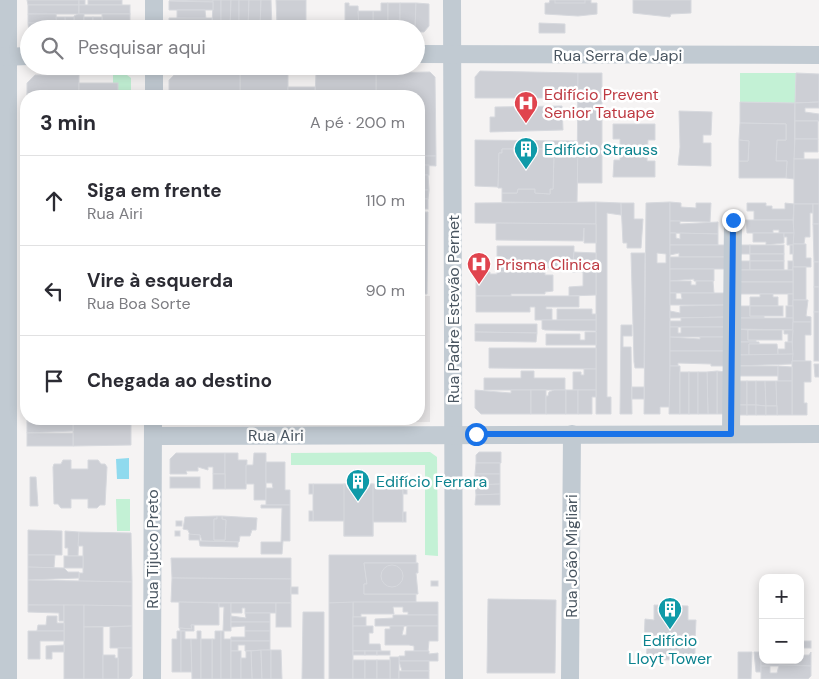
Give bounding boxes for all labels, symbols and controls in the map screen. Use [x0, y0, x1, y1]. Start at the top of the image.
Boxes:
search box [20, 20, 425, 75]
icon: search [38, 34, 66, 62]
text: Pesquisar aqui [78, 35, 206, 60]
street label: Rua Serra de Japi [554, 45, 682, 66]
place label: Edifício Prevent Senior Tatuape [544, 84, 659, 123]
hospital icon: Edifício Prevent Senior Tatuape [513, 90, 539, 124]
text: 3 min [40, 109, 96, 137]
text: A pé · 200 m [310, 112, 405, 133]
building icon: Edifício Strauss [513, 136, 539, 170]
place label: Edifício Strauss [544, 139, 658, 160]
text: Siga em frente [87, 178, 222, 203]
icon: ahead [40, 187, 68, 215]
text: 110 m [366, 190, 405, 211]
text: Rua Airi [87, 203, 143, 224]
route end [722, 209, 745, 232]
street label: Rua Padre Estevão Pernet [443, 215, 464, 403]
hospital icon: Prisma Clinica [466, 251, 492, 285]
place label: Prisma Clinica [496, 254, 600, 275]
text: Vire à esquerda [87, 268, 233, 293]
icon: left [40, 277, 68, 305]
text: 90 m [365, 280, 405, 301]
text: Rua Boa Sorte [87, 293, 191, 314]
icon: arrive [40, 367, 68, 395]
text: Chegada ao destino [87, 368, 272, 393]
route start [465, 423, 488, 446]
street label: Rua Airi [248, 425, 304, 446]
building icon: Edifício Ferrara [345, 468, 371, 502]
place label: Edifício Ferrara [376, 471, 487, 492]
street label: Rua Tijuco Preto [142, 489, 163, 609]
street label: Rua João Migliari [561, 494, 582, 618]
map controls [759, 574, 804, 664]
button: + [759, 574, 804, 619]
building icon: Edifício Lloyt Tower [657, 596, 683, 630]
button: − [759, 619, 804, 664]
place label: Edifício Lloyt Tower [628, 630, 712, 669]

